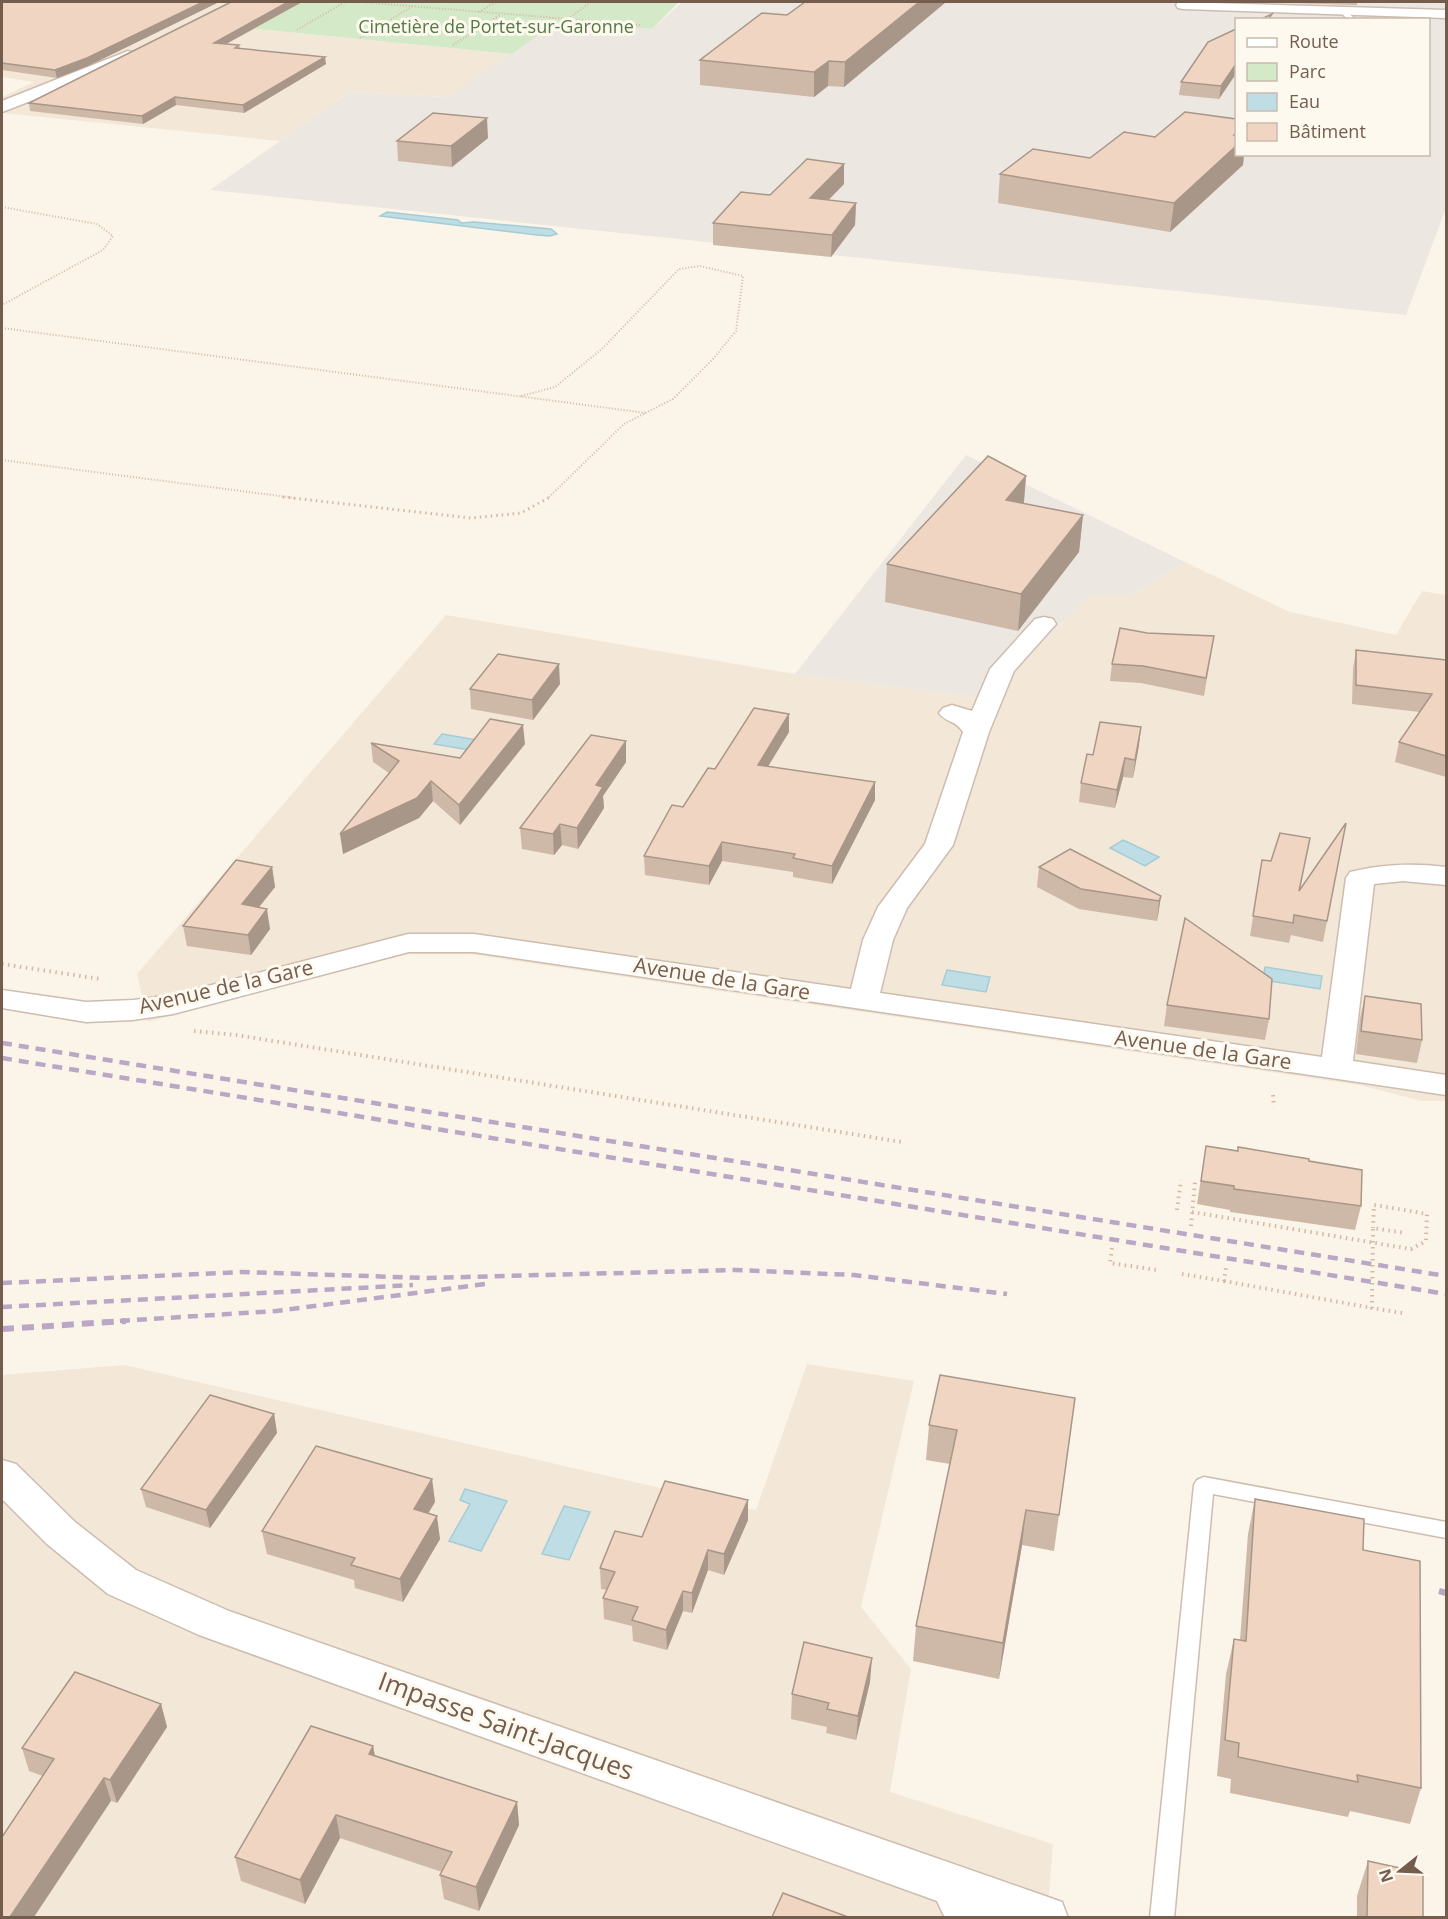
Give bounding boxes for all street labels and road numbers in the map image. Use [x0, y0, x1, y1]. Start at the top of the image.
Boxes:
street label: Avenue de la Gare [632, 950, 812, 1006]
street label: Avenue de la Gare [136, 952, 316, 1020]
street label: Avenue de la Gare [1113, 1023, 1293, 1075]
street label: Impasse Saint-Jacques [374, 1662, 639, 1788]

